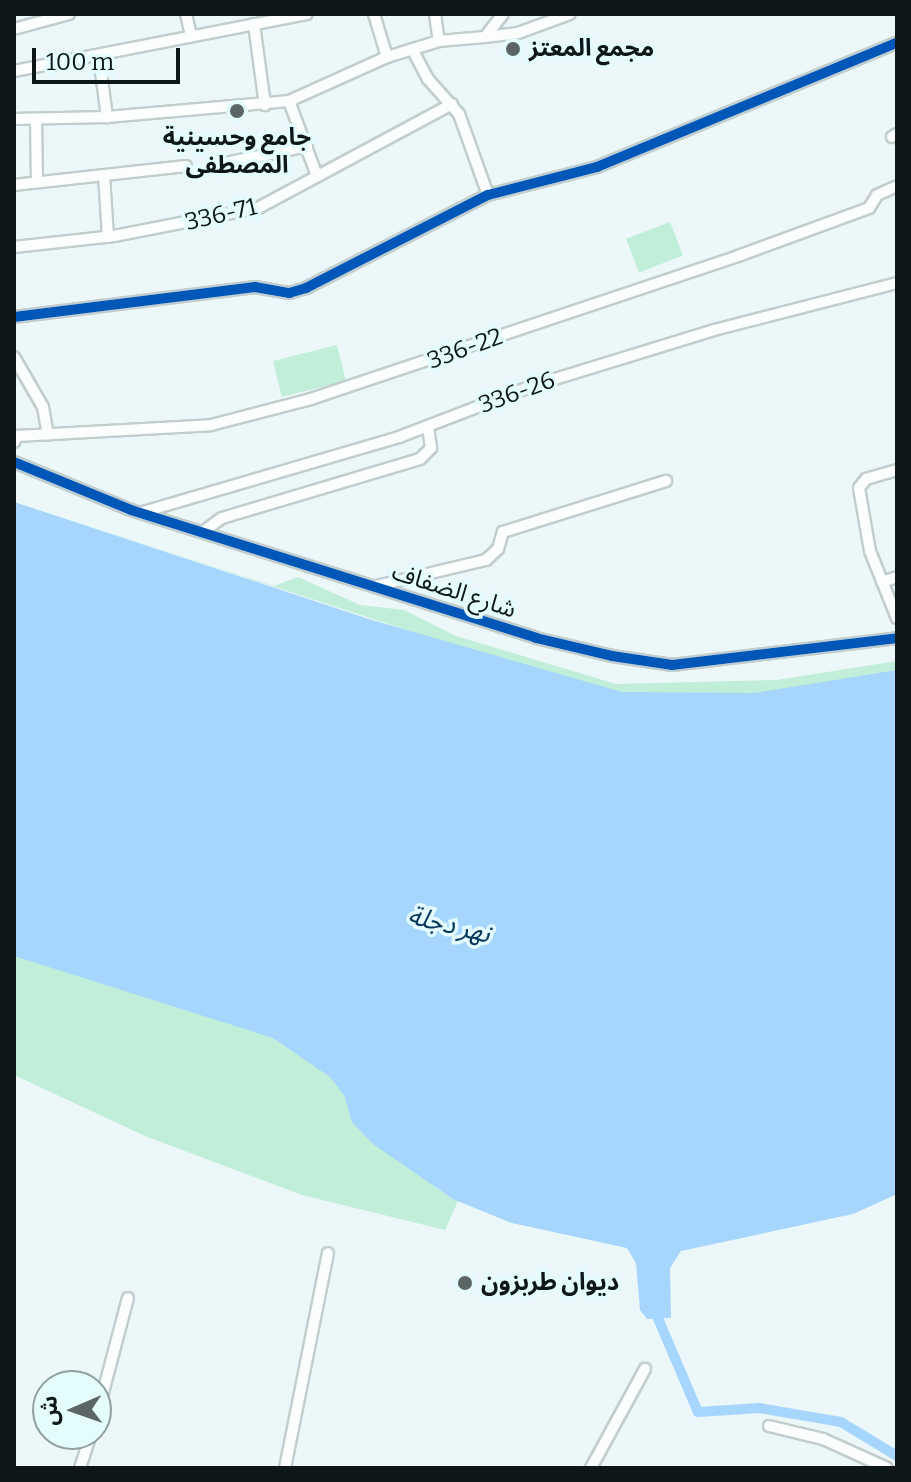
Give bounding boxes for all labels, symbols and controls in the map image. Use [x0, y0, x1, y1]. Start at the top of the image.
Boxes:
scale bar [36, 32, 184, 82]
place label: مجمع المعتز [529, 35, 654, 63]
marker: مجمع المعتز [504, 40, 522, 58]
text: 100 m [46, 48, 114, 76]
marker: جامع وحسينية المصطفى [228, 102, 246, 120]
place label: جامع وحسينية المصطفى [163, 124, 311, 180]
street label: 336-71 [182, 193, 260, 237]
street label: 336-22 [424, 322, 506, 376]
street label: 336-26 [475, 366, 559, 420]
street label: شارع الضفاف [388, 557, 520, 625]
water label: نهر دجلة [405, 900, 493, 950]
place label: ديوان طربزون [481, 1269, 619, 1297]
marker: ديوان طربزون [456, 1274, 474, 1292]
north arrow [32, 1370, 112, 1450]
text: ش [35, 1395, 64, 1426]

